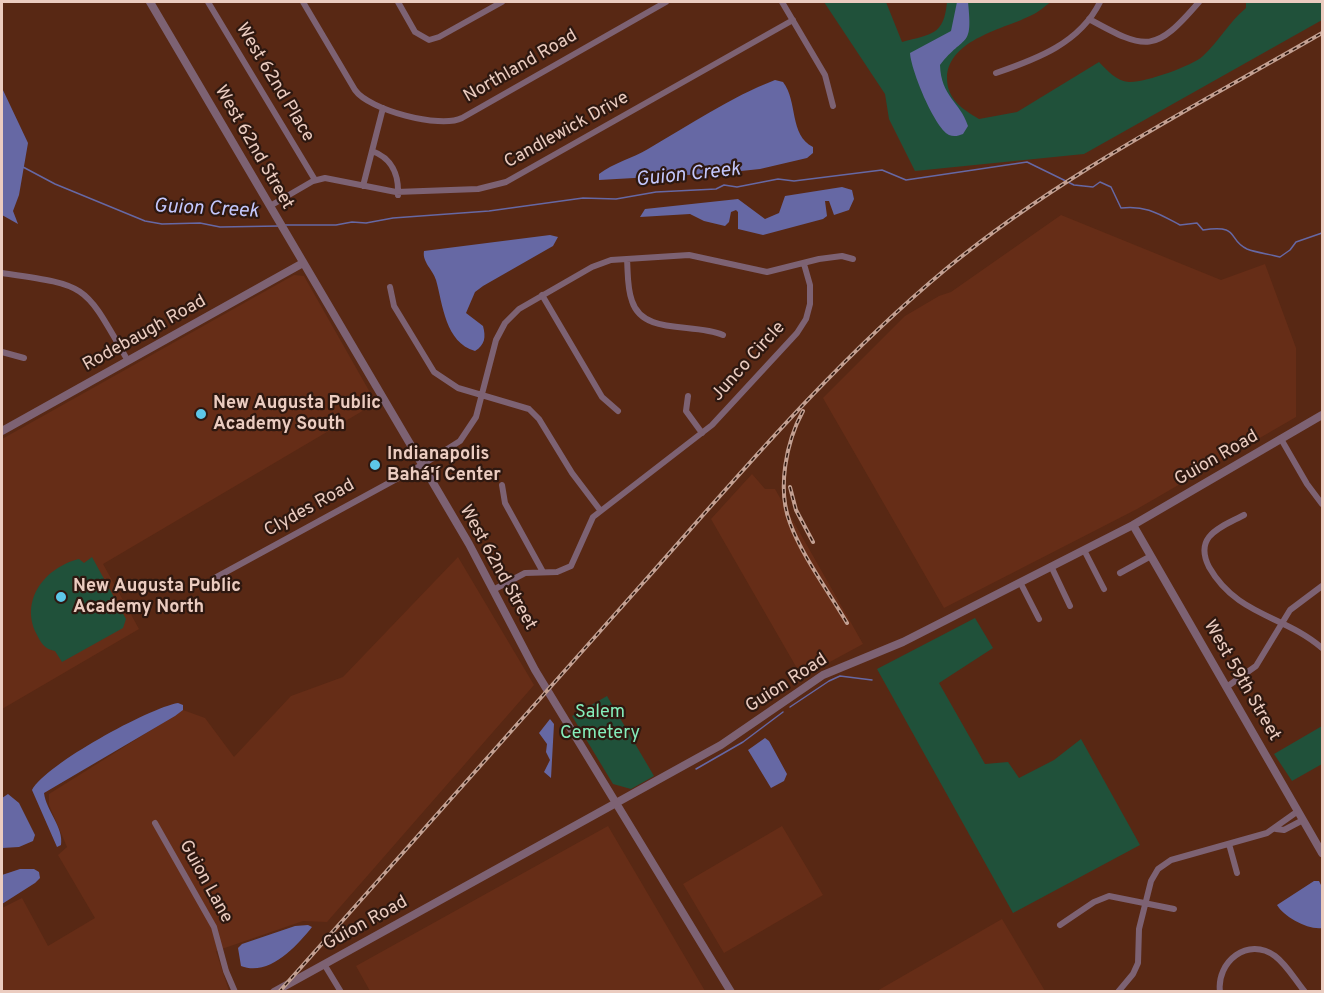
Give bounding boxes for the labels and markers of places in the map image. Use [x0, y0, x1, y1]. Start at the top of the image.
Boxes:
place label: New Augusta Public Academy South [213, 393, 381, 436]
marker: New Augusta Public Academy South [194, 407, 208, 421]
place label: Indianapolis Bahá'í Center [387, 444, 501, 486]
marker: Indianapolis Bahá'í Center [368, 458, 382, 472]
place label: New Augusta Public Academy North [73, 576, 241, 618]
marker: New Augusta Public Academy North [54, 590, 68, 604]

